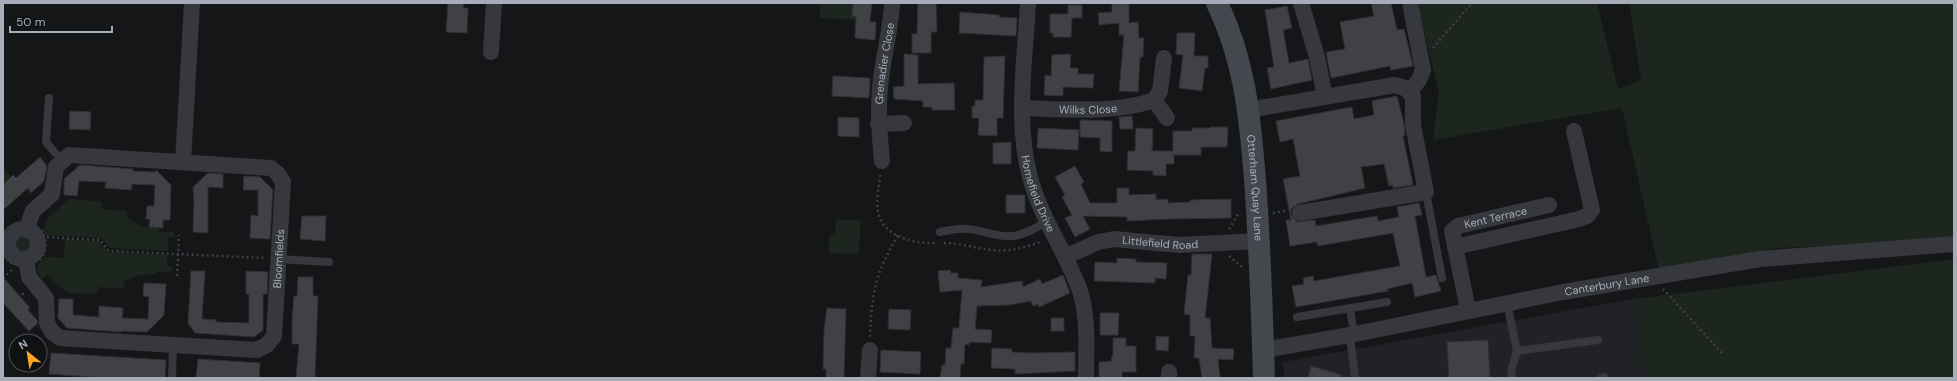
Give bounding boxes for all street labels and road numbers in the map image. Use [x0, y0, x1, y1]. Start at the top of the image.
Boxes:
street label: Grenadier Close [872, 22, 897, 105]
street label: Wilks Close [1059, 101, 1118, 117]
street label: Otterham Quay Lane [1244, 134, 1266, 241]
street label: Homefield Drive [1018, 154, 1058, 234]
street label: Kent Terrace [1463, 203, 1528, 231]
street label: Bloomfields [270, 229, 287, 289]
street label: Littlefield Road [1122, 233, 1199, 252]
street label: Canterbury Lane [1564, 271, 1650, 299]

